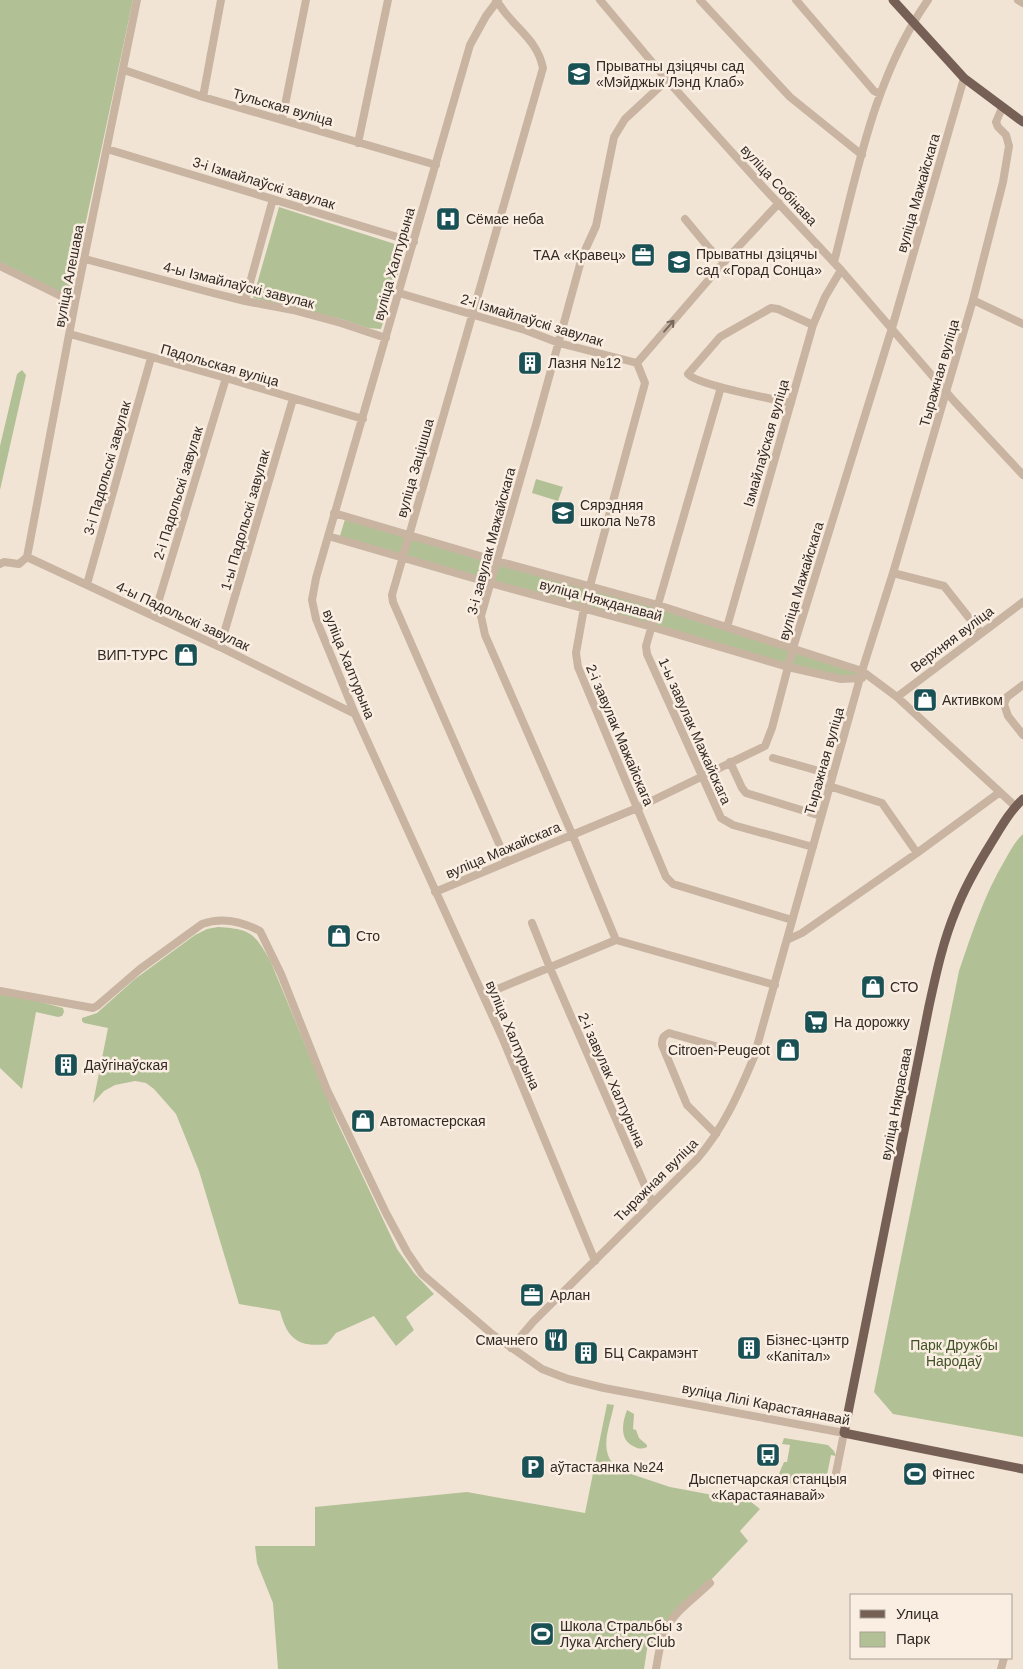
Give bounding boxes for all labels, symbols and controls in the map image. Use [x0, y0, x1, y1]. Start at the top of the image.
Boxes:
place label: Прыватны дзіцячы сад «Мэйджык Лэнд Клаб» [596, 58, 744, 90]
school or university icon: Прыватны дзіцячы сад «Мэйджык Лэнд Клаб» [566, 61, 592, 87]
street label: Тульская вуліца [231, 85, 335, 129]
street label: вуліца Мажайскага [893, 131, 943, 254]
street label: вуліца Собінава [738, 141, 821, 229]
street label: 3-і Ізмайлаўскі завулак [191, 154, 338, 213]
street label: вуліца Халтурына [370, 205, 418, 322]
hospital icon: Сёмае неба [435, 206, 461, 232]
place label: Сёмае неба [466, 211, 544, 227]
street label: вуліца Алешава [51, 223, 87, 329]
office icon: ТАА «Кравец» [630, 242, 656, 268]
place label: Прыватны дзіцячы сад «Горад Сонца» [696, 246, 822, 278]
place label: ТАА «Кравец» [533, 247, 626, 263]
school or university icon: Прыватны дзіцячы сад «Горад Сонца» [666, 249, 692, 275]
street label: 4-ы Ізмайлаўскі завулак [162, 258, 317, 312]
street label: 2-і Ізмайлаўскі завулак [459, 291, 606, 350]
street label: Тыражная вуліца [916, 317, 962, 428]
one-way arrow [663, 319, 675, 332]
street label: Падольская вуліца [159, 340, 281, 390]
building icon: Лазня №12 [517, 350, 543, 376]
place label: Лазня №12 [548, 355, 621, 371]
street label: Ізмайлаўская вуліца [740, 377, 792, 509]
street label: 3-і Падольскі завулак [80, 398, 134, 537]
street label: вуліца Зацішша [393, 416, 437, 519]
street label: 2-і Падольскі завулак [150, 424, 206, 562]
street label: 1-ы Падольскі завулак [217, 447, 273, 592]
street label: 3-і завулак Мажайскага [464, 465, 518, 616]
place label: Сярэдняя школа №78 [580, 497, 656, 529]
school or university icon: Сярэдняя школа №78 [550, 500, 576, 526]
street label: вуліца Мажайскага [775, 520, 827, 642]
street label: вуліца Няжданавай [538, 576, 664, 624]
street label: 4-ы Падольскі завулак [114, 578, 253, 654]
street label: Верхняя вуліца [907, 603, 997, 675]
street label: вуліца Халтурына [320, 607, 378, 721]
shop icon: ВИП-ТУРС [173, 642, 199, 668]
place label: ВИП-ТУРС [97, 647, 168, 663]
street label: 1-ы завулак Мажайскага [655, 655, 735, 807]
street label: 2-і завулак Мажайскага [583, 662, 657, 808]
shop icon: Активком [912, 687, 938, 713]
place label: Активком [942, 692, 1003, 708]
street label: Тыражная вуліца [801, 705, 847, 816]
street label: вуліца Мажайскага [443, 818, 563, 881]
shop icon: Сто [326, 923, 352, 949]
place label: Сто [356, 928, 380, 944]
shop icon: СТО [860, 974, 886, 1000]
street label: вуліца Халтурына [483, 978, 543, 1092]
place label: СТО [890, 979, 919, 995]
supermarket icon: На дорожку [803, 1009, 829, 1035]
street label: 2-і завулак Халтурына [575, 1010, 649, 1150]
place label: На дорожку [834, 1014, 910, 1030]
shop icon: Citroen-Peugeot [775, 1037, 801, 1063]
place label: Citroen-Peugeot [668, 1042, 770, 1058]
street label: вуліца Някрасава [877, 1046, 915, 1162]
building icon: Даўгінаўская [53, 1052, 79, 1078]
place label: Даўгінаўская [84, 1057, 168, 1073]
shop icon: Автомастерская [350, 1108, 376, 1134]
place label: Автомастерская [380, 1113, 486, 1129]
street label: Тыражная вуліца [611, 1135, 701, 1225]
office icon: Арлан [519, 1282, 545, 1308]
place label: Арлан [550, 1287, 590, 1303]
restaurant icon: Смачнего [543, 1327, 569, 1353]
place label: Смачнего [475, 1332, 538, 1348]
place label: Бізнес-цэнтр «Капітал» [766, 1332, 849, 1364]
building icon: Бізнес-цэнтр «Капітал» [736, 1335, 762, 1361]
park label: Парк Дружбы Народаў [910, 1337, 998, 1369]
building icon: БЦ Сакрамэнт [573, 1340, 599, 1366]
place label: БЦ Сакрамэнт [604, 1345, 699, 1361]
street label: вуліца Лілі Карастаянавай [681, 1380, 851, 1428]
bus stop icon: Дыспетчарская станцыя «Карастаянавай» [755, 1442, 781, 1468]
parking icon: аўтастаянка №24 [520, 1454, 546, 1480]
place label: аўтастаянка №24 [550, 1459, 664, 1475]
sports icon: Фітнес [902, 1461, 928, 1487]
place label: Фітнес [932, 1466, 975, 1482]
place label: Дыспетчарская станцыя «Карастаянавай» [689, 1471, 847, 1503]
legend [850, 1594, 1013, 1659]
text: Улица [896, 1605, 939, 1622]
place label: Школа Стральбы з Лука Archery Club [560, 1618, 682, 1650]
sports icon: Школа Стральбы з Лука Archery Club [529, 1621, 555, 1647]
text: Парк [896, 1630, 930, 1647]

